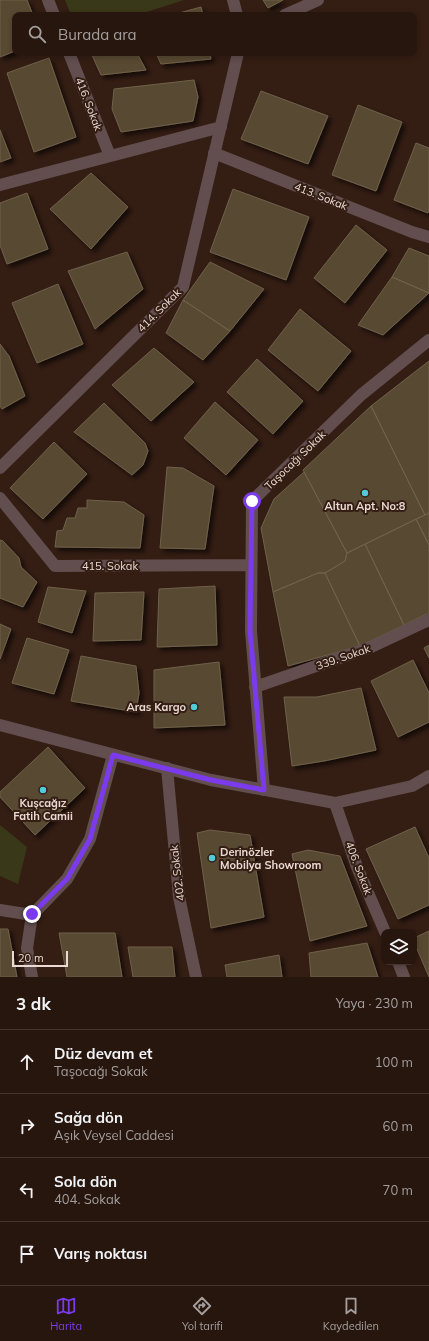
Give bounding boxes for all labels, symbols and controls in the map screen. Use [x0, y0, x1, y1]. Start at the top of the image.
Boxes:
search box [12, 12, 417, 56]
icon: search [26, 23, 48, 45]
text: Burada ara [58, 25, 137, 44]
street label: 416. Sokak [72, 75, 106, 133]
street label: 413. Sokak [292, 179, 350, 213]
street label: 414. Sokak [134, 285, 184, 335]
street label: Taşocağı Sokak [262, 427, 329, 493]
marker: Altun Apt. No:8 [360, 488, 370, 498]
route start [243, 492, 261, 510]
place label: Altun Apt. No:8 [325, 499, 406, 513]
street label: 415. Sokak [82, 559, 138, 573]
street label: 339. Sokak [314, 641, 372, 673]
place label: Aras Kargo [126, 700, 186, 714]
marker: Aras Kargo [189, 702, 199, 712]
marker: Kuşcağız Fatih Camii [38, 785, 48, 795]
place label: Kuşcağız Fatih Camii [13, 796, 73, 823]
street label: 406. Sokak [342, 839, 376, 897]
street label: 402. Sokak [167, 844, 187, 902]
place label: Derinözler Mobilya Showroom [220, 845, 322, 872]
marker: Derinözler Mobilya Showroom [207, 853, 217, 863]
route end [23, 905, 41, 923]
map controls [381, 929, 417, 965]
button: layers [381, 929, 417, 965]
scale bar [12, 949, 68, 968]
text: 20 m [18, 951, 44, 965]
text: 3 dk [16, 993, 51, 1014]
text: Yaya · 230 m [336, 995, 413, 1011]
text: Düz devam et [54, 1044, 153, 1063]
icon: ahead [16, 1051, 38, 1073]
text: 100 m [375, 1054, 413, 1070]
text: Taşocağı Sokak [54, 1063, 148, 1079]
text: Sağa dön [54, 1108, 123, 1127]
icon: right [16, 1115, 38, 1137]
text: 60 m [383, 1118, 413, 1134]
text: Aşık Veysel Caddesi [54, 1127, 174, 1143]
text: Sola dön [54, 1172, 117, 1191]
icon: left [16, 1179, 38, 1201]
text: 70 m [383, 1182, 413, 1198]
text: 404. Sokak [54, 1191, 120, 1207]
icon: arrive [16, 1243, 38, 1265]
text: Varış noktası [54, 1244, 147, 1263]
tab: Harita [50, 1295, 82, 1333]
tab: Yol tarifi [182, 1295, 223, 1333]
tab: Kaydedilen [323, 1295, 379, 1333]

